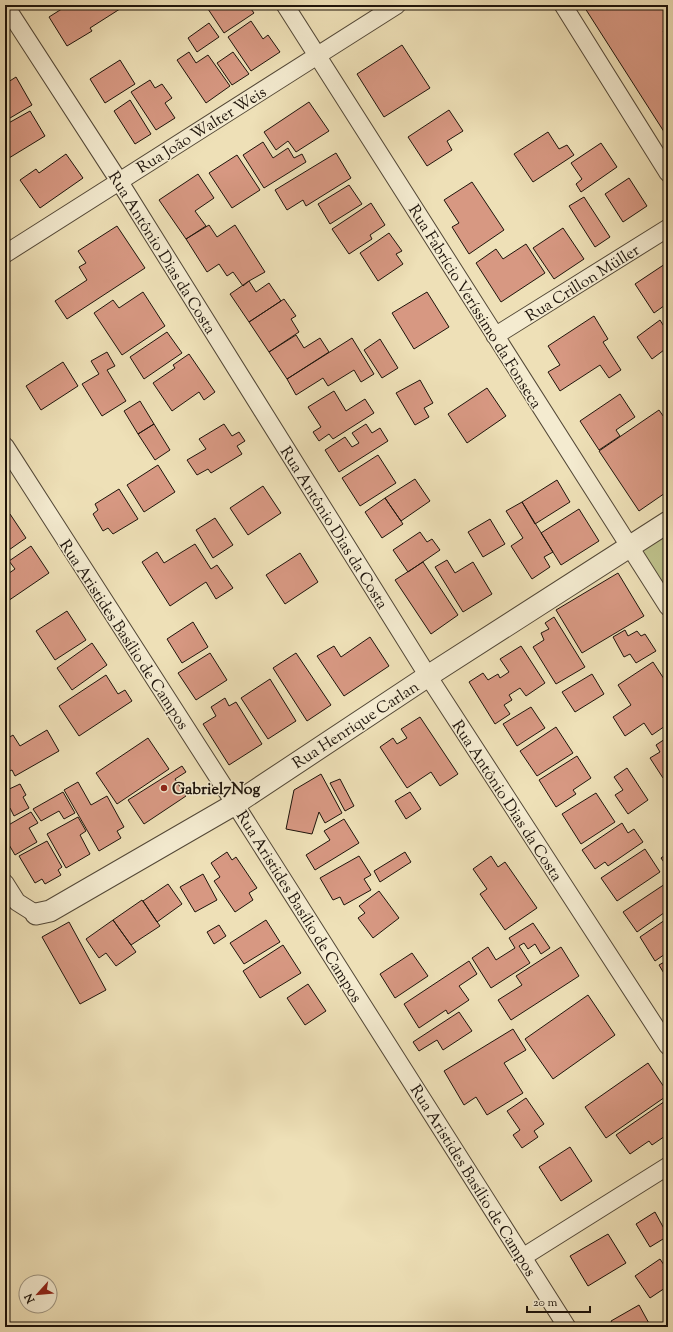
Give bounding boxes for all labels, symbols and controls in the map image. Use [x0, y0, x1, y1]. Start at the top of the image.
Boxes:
street label: Rua João Walter Weis [133, 82, 272, 180]
street label: Rua Antônio Dias da Costa [101, 167, 221, 340]
street label: Rua Fabrício Veríssimo da Fonseca [401, 201, 547, 414]
street label: Rua Crillon Müller [522, 240, 645, 328]
street label: Rua Antônio Dias da Costa [273, 442, 393, 615]
street label: Rua Aristides Basílio de Campos [53, 536, 193, 735]
street label: Rua Henrique Carlan [289, 676, 425, 776]
street label: Rua Antônio Dias da Costa [445, 716, 567, 887]
place label: Gabriel7Nog [172, 779, 260, 802]
marker: Gabriel7Nog [159, 783, 169, 793]
street label: Rua Aristides Basílio de Campos [229, 807, 367, 1008]
street label: Rua Aristides Basílio de Campos [403, 1081, 541, 1282]
north arrow [18, 1274, 58, 1314]
scale bar [527, 1288, 590, 1314]
text: N [21, 1290, 40, 1307]
text: 20 m [533, 1294, 558, 1312]

